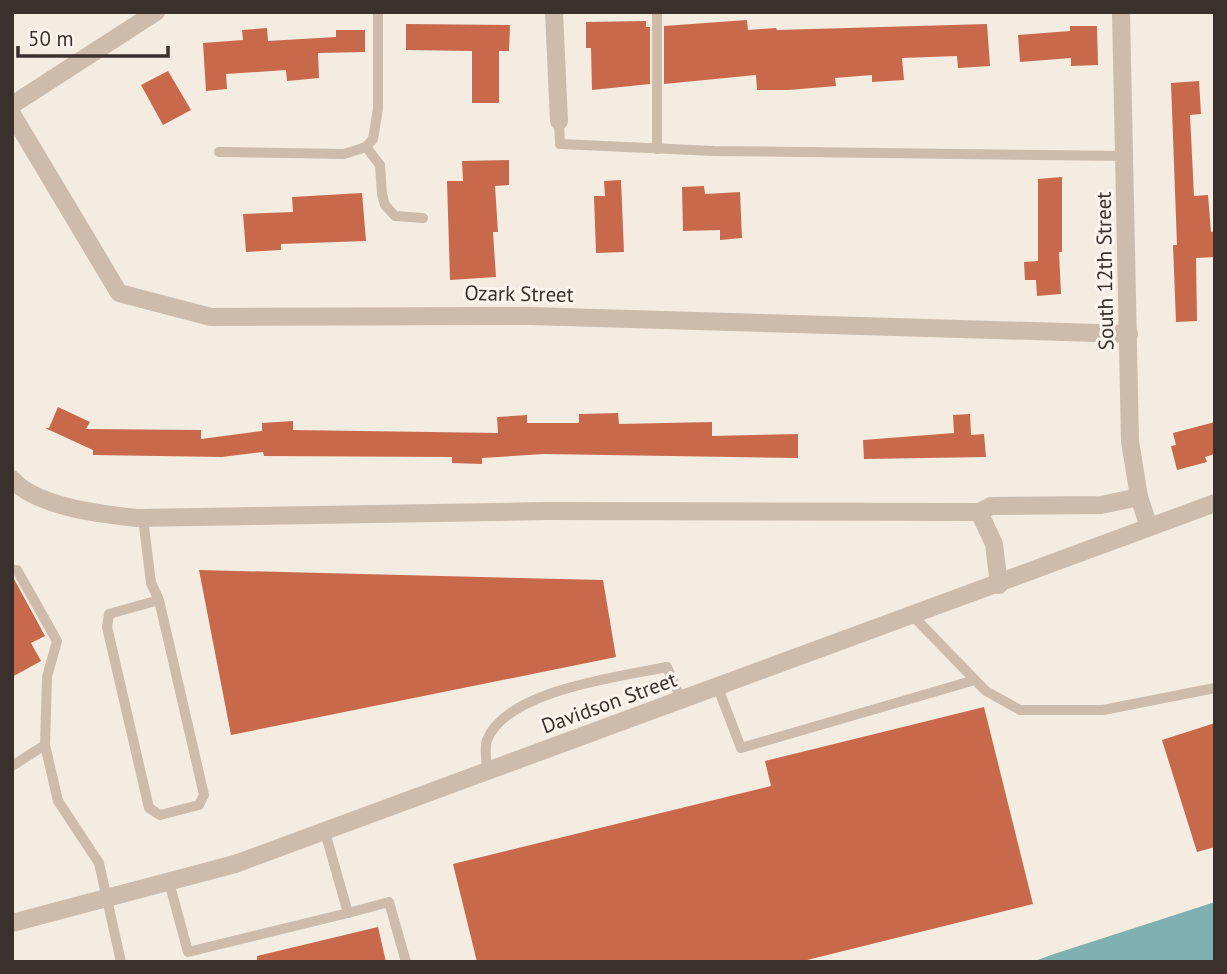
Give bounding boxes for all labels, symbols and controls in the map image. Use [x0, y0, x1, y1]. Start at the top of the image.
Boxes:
scale bar [18, 14, 168, 58]
text: 50 m [28, 25, 74, 52]
street label: South 12th Street [1090, 191, 1119, 351]
street label: Ozark Street [464, 279, 574, 308]
street label: Davidson Street [537, 666, 680, 740]

